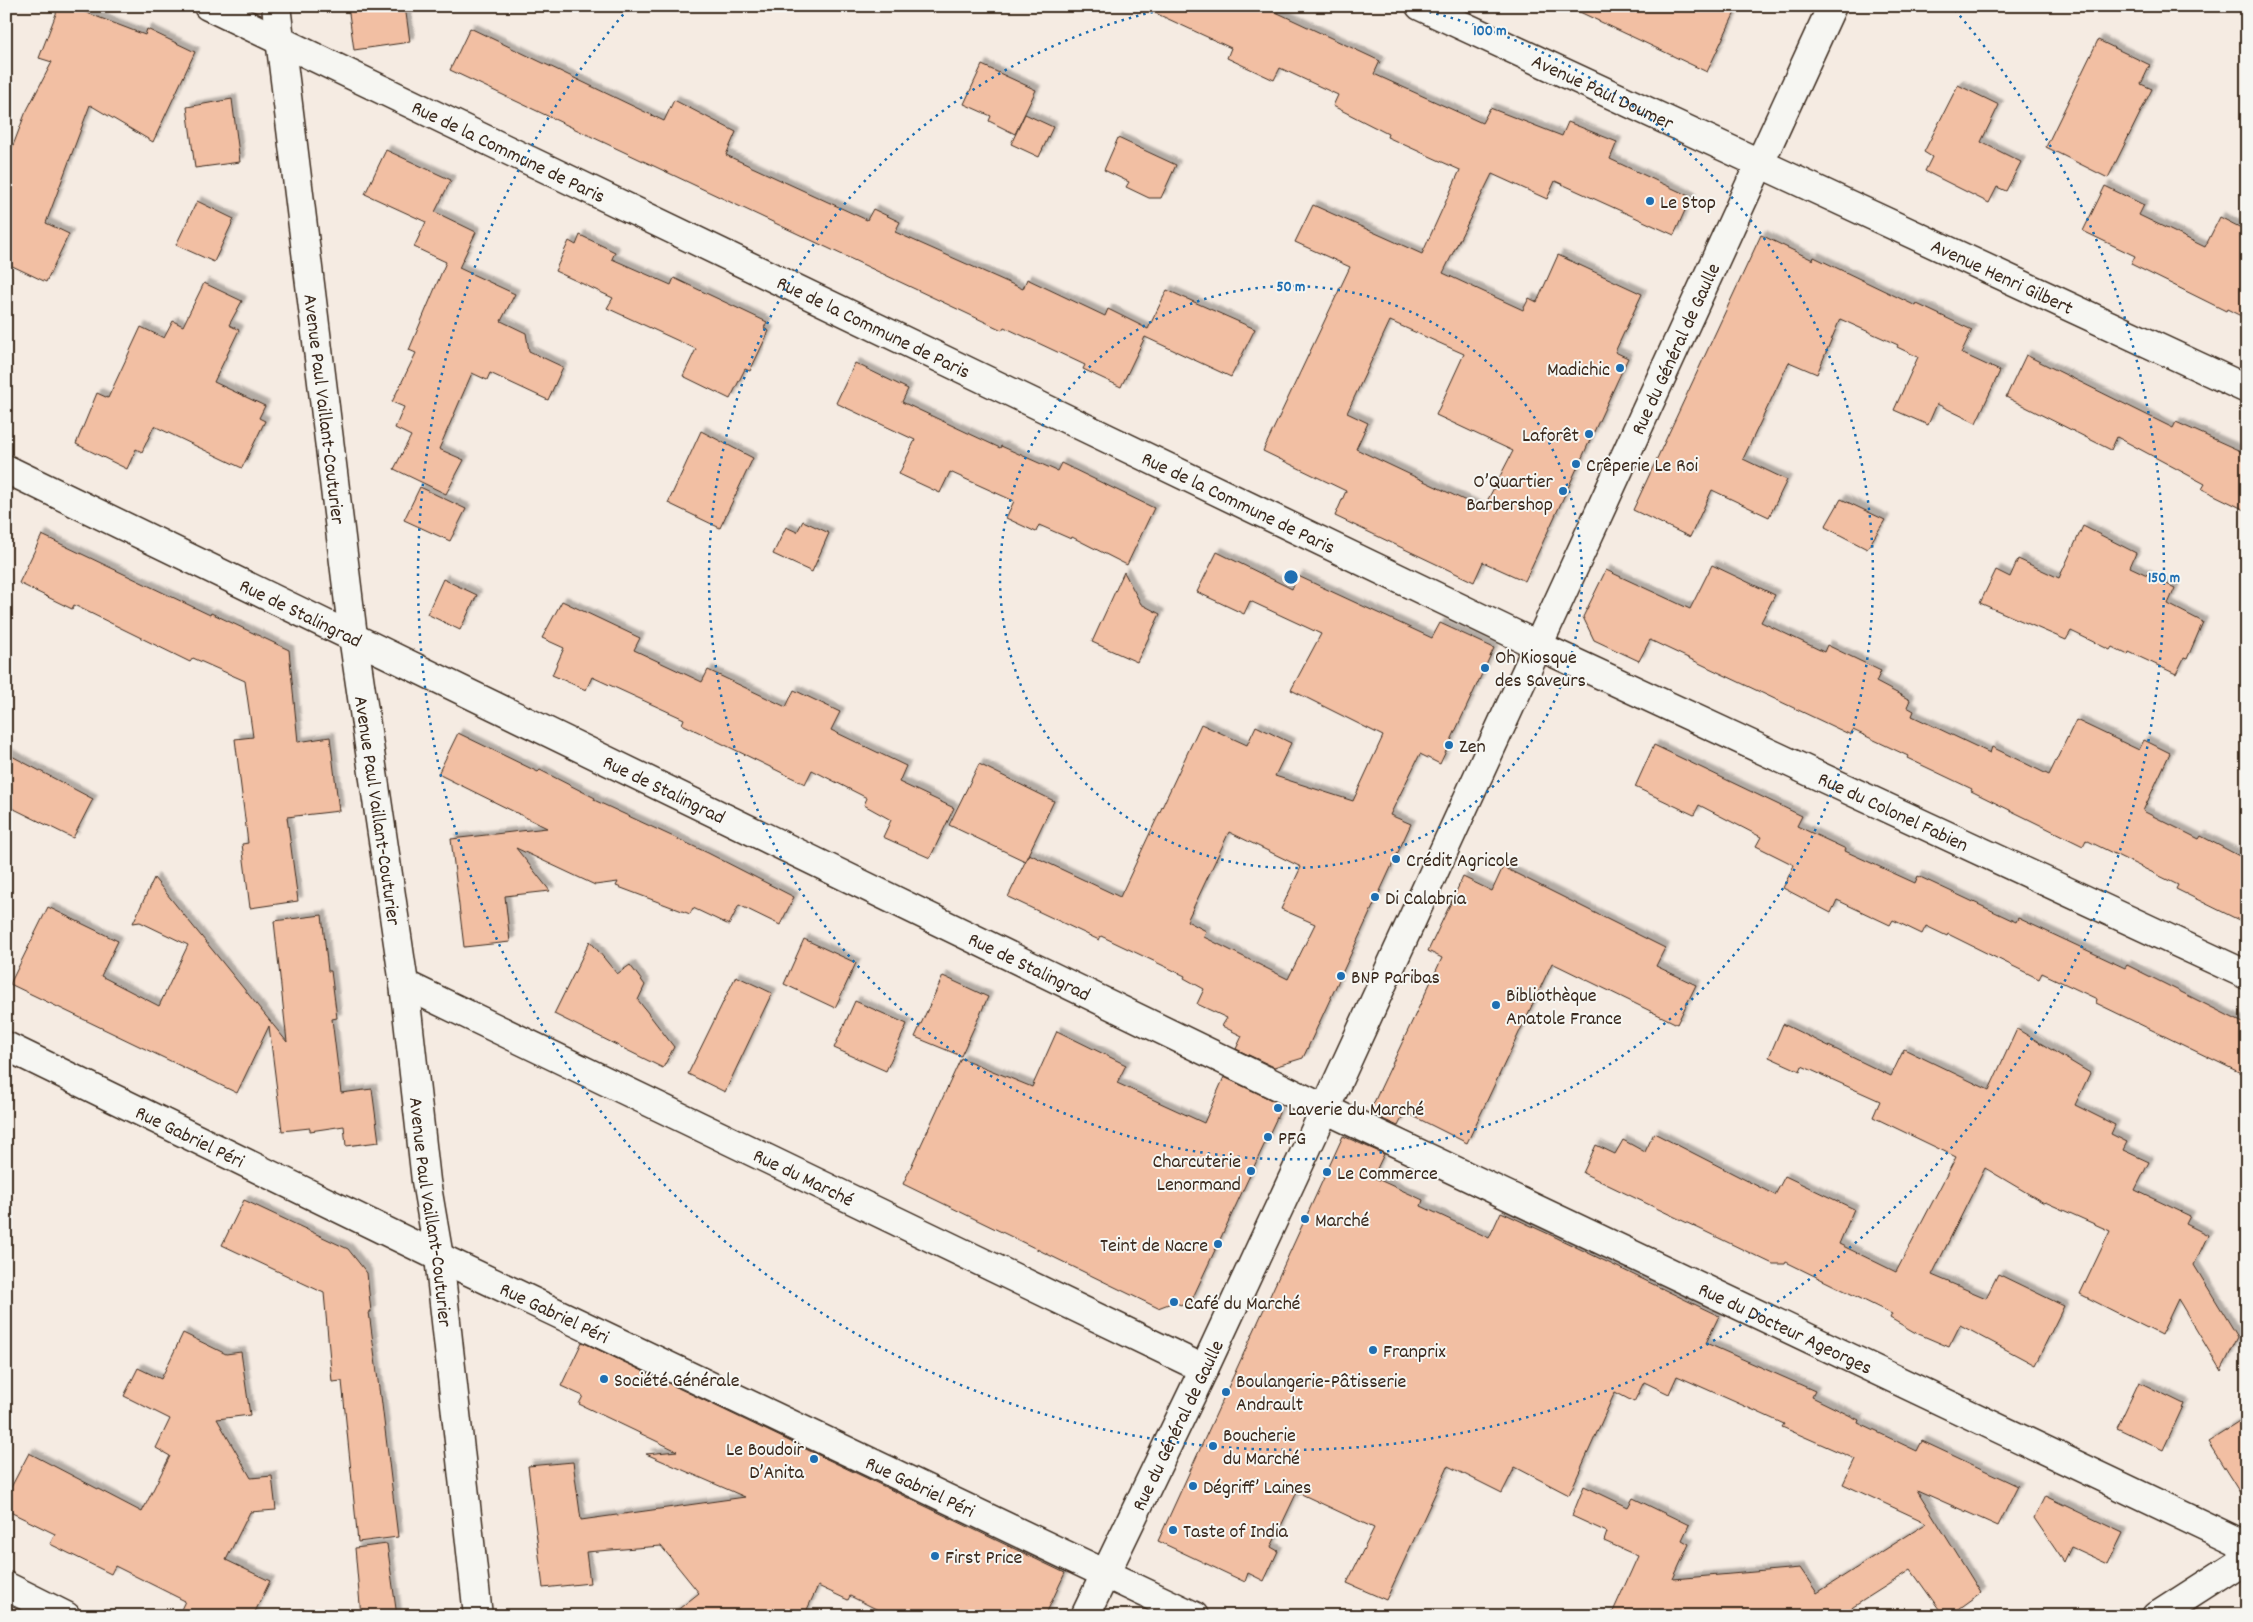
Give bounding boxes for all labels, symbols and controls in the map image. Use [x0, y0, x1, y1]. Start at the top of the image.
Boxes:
text: 100 m [1473, 21, 1507, 43]
street label: Avenue Paul Doumer [1526, 49, 1678, 139]
street label: Rue de la Commune de Paris [406, 95, 609, 212]
place label: Le Stop [1660, 190, 1716, 218]
marker: Le Stop [1644, 195, 1656, 207]
street label: Avenue Henri Gilbert [1925, 233, 2077, 324]
street label: Rue du Général de Gaulle [1626, 259, 1729, 440]
street label: Rue de la Commune de Paris [771, 270, 974, 387]
text: 50 m [1277, 277, 1305, 299]
street label: Avenue Paul Vaillant-Couturier [294, 293, 350, 527]
place label: Madichic [1547, 357, 1610, 385]
marker: Madichic [1614, 362, 1626, 374]
place label: Laforêt [1522, 423, 1579, 451]
marker: Laforêt [1583, 428, 1595, 440]
street label: Rue de la Commune de Paris [1136, 446, 1339, 563]
place label: Crêperie Le Roi [1586, 453, 1699, 481]
marker: Crêperie Le Roi [1570, 458, 1582, 470]
place label: O’Quartier Barbershop [1466, 469, 1554, 520]
marker: O’Quartier Barbershop [1557, 485, 1569, 497]
centre of rings [1282, 568, 1300, 586]
text: 150 m [2148, 568, 2180, 590]
street label: Rue de Stalingrad [234, 573, 366, 656]
place label: Oh Kiosque des Saveurs [1495, 645, 1586, 696]
marker: Oh Kiosque des Saveurs [1479, 662, 1491, 674]
street label: Avenue Paul Vaillant-Couturier [345, 694, 406, 928]
place label: Zen [1459, 734, 1486, 762]
marker: Zen [1443, 739, 1455, 751]
street label: Rue de Stalingrad [597, 750, 729, 833]
street label: Rue du Colonel Fabien [1813, 767, 1972, 861]
place label: Crédit Agricole [1406, 848, 1518, 876]
marker: Crédit Agricole [1390, 853, 1402, 865]
place label: Di Calabria [1385, 886, 1467, 914]
marker: Di Calabria [1369, 891, 1381, 903]
street label: Rue de Stalingrad [963, 927, 1094, 1010]
place label: BNP Paribas [1351, 965, 1440, 993]
marker: BNP Paribas [1335, 970, 1347, 982]
place label: Bibliothèque Anatole France [1506, 983, 1622, 1034]
marker: Bibliothèque Anatole France [1490, 999, 1502, 1011]
street label: Avenue Paul Vaillant-Couturier [400, 1096, 458, 1329]
place label: Laverie du Marché [1288, 1097, 1424, 1125]
street label: Rue Gabriel Péri [130, 1100, 248, 1177]
marker: Laverie du Marché [1272, 1102, 1284, 1114]
place label: PFG [1278, 1126, 1306, 1154]
marker: PFG [1262, 1131, 1274, 1143]
street label: Rue du Marché [748, 1143, 858, 1215]
place label: Charcuterie Lenormand [1152, 1149, 1241, 1200]
place label: Le Commerce [1337, 1161, 1438, 1189]
marker: Charcuterie Lenormand [1245, 1165, 1257, 1177]
marker: Le Commerce [1321, 1166, 1333, 1178]
place label: Marché [1315, 1208, 1369, 1236]
marker: Marché [1299, 1213, 1311, 1225]
place label: Teint de Nacre [1100, 1233, 1208, 1261]
marker: Teint de Nacre [1212, 1238, 1224, 1250]
street label: Rue Gabriel Péri [494, 1277, 613, 1353]
street label: Rue du Docteur Ageorges [1693, 1277, 1876, 1383]
place label: Café du Marché [1184, 1291, 1300, 1319]
marker: Café du Marché [1168, 1296, 1180, 1308]
street label: Rue du Général de Gaulle [1127, 1336, 1233, 1516]
place label: Franprix [1383, 1339, 1446, 1367]
marker: Franprix [1367, 1344, 1379, 1356]
place label: Société Générale [614, 1368, 740, 1396]
place label: Boulangerie-Pâtisserie Andrault [1236, 1369, 1406, 1420]
marker: Société Générale [598, 1373, 610, 1385]
marker: Boulangerie-Pâtisserie Andrault [1220, 1386, 1232, 1398]
place label: Boucherie du Marché [1223, 1423, 1300, 1474]
place label: Le Boudoir D’Anita [726, 1437, 805, 1488]
marker: Boucherie du Marché [1207, 1440, 1219, 1452]
street label: Rue Gabriel Péri [860, 1451, 979, 1527]
marker: Le Boudoir D’Anita [808, 1453, 820, 1465]
place label: Dégriff’ Laines [1203, 1475, 1312, 1503]
marker: Dégriff’ Laines [1187, 1480, 1199, 1492]
place label: Taste of India [1183, 1519, 1289, 1547]
marker: Taste of India [1167, 1524, 1179, 1536]
place label: First Price [945, 1545, 1023, 1573]
marker: First Price [929, 1550, 941, 1562]

